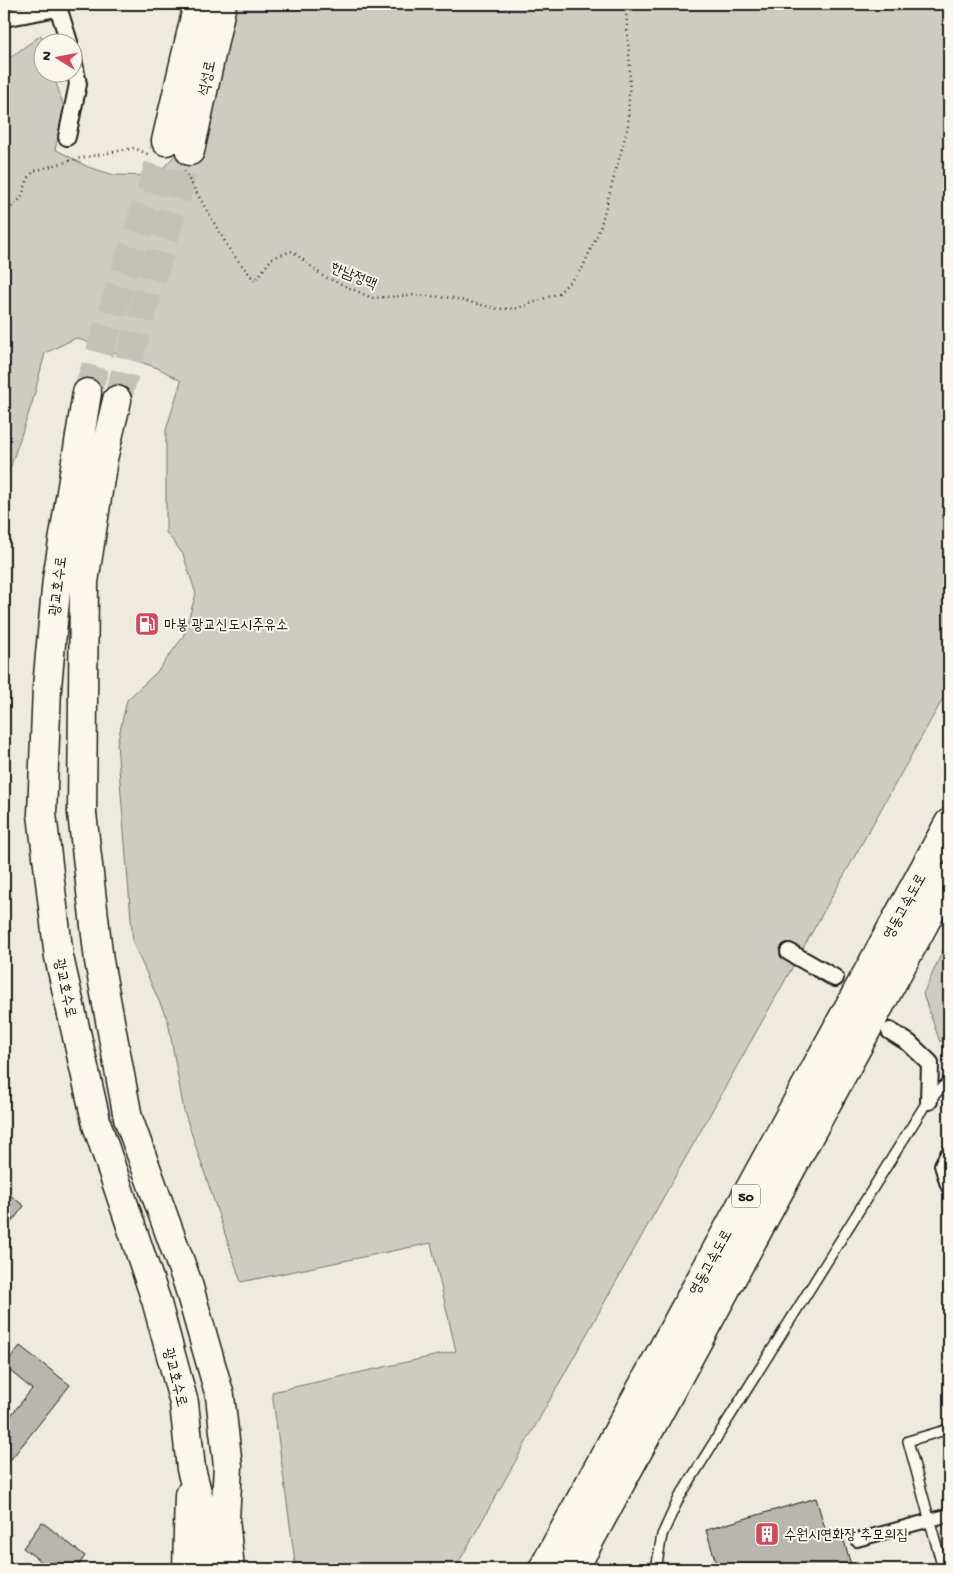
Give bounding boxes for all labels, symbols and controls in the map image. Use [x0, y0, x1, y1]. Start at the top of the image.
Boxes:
north arrow [32, 32, 82, 82]
text: N [38, 50, 57, 62]
street label: 석성로 [195, 59, 221, 98]
street label: 한남정맥 [327, 259, 379, 294]
street label: 광교호수로 [46, 555, 72, 617]
fuel station icon: 마봉 광교신도시주유소 [134, 611, 160, 637]
place label: 마봉 광교신도시주유소 [164, 617, 288, 635]
street label: 영동고속도로 [880, 871, 931, 943]
street label: 광교호수로 [49, 957, 79, 1020]
road number: 50 [732, 1184, 760, 1208]
street label: 영동고속도로 [686, 1227, 737, 1299]
street label: 광교호수로 [158, 1346, 190, 1409]
building icon: 수원시연화장 추모의집 [754, 1521, 780, 1547]
place label: 수원시연화장 추모의집 [784, 1527, 908, 1545]

